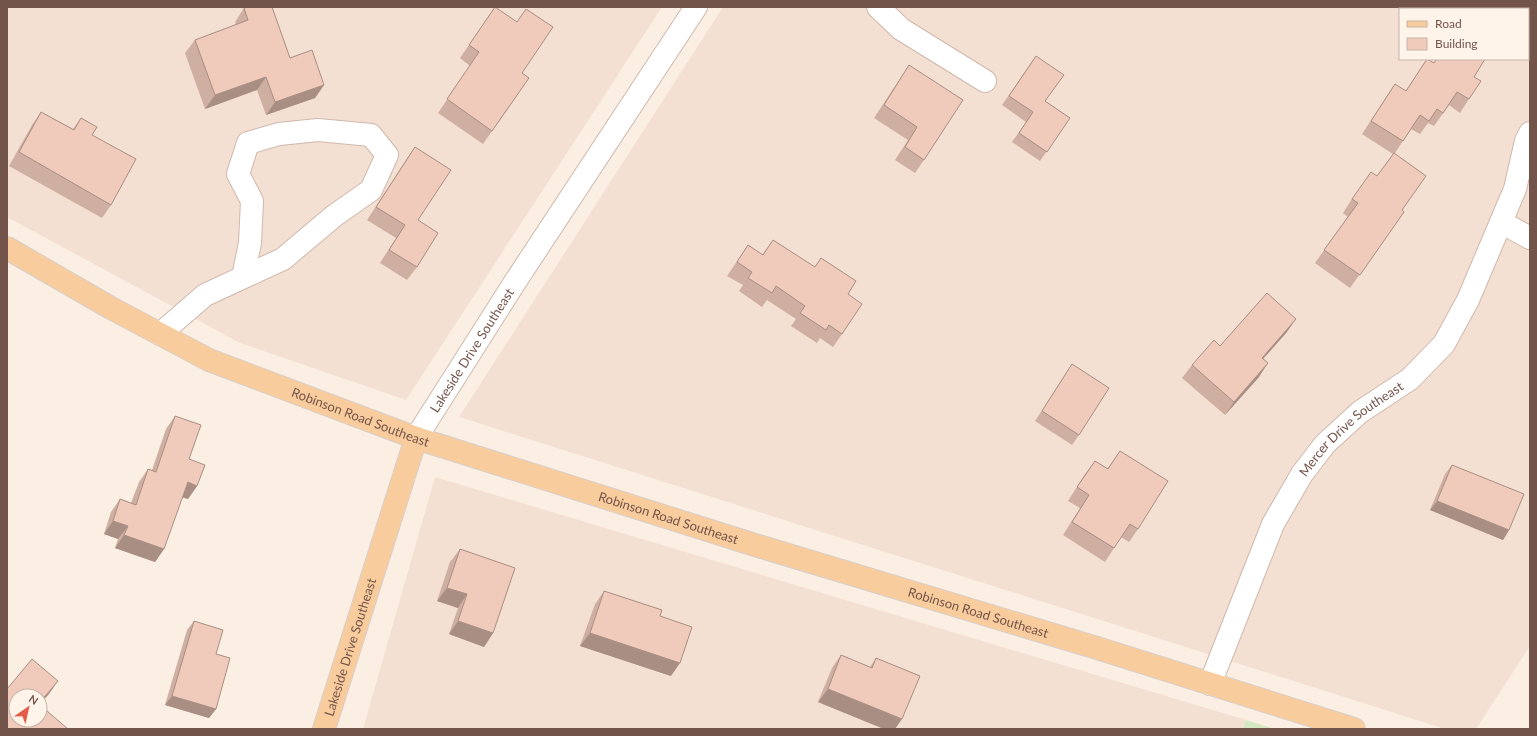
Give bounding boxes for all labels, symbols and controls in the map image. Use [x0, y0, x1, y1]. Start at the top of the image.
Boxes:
legend [1399, 8, 1529, 60]
text: Road [1435, 16, 1462, 31]
text: Building [1435, 36, 1478, 51]
street label: Lakeside Drive Southeast [426, 285, 517, 415]
street label: Mercer Drive Southeast [1295, 378, 1406, 479]
street label: Robinson Road Southeast [290, 384, 432, 450]
street label: Robinson Road Southeast [597, 488, 741, 547]
street label: Lakeside Drive Southeast [321, 576, 379, 718]
street label: Robinson Road Southeast [906, 584, 1051, 641]
north arrow [8, 688, 48, 728]
text: N [27, 692, 41, 707]

